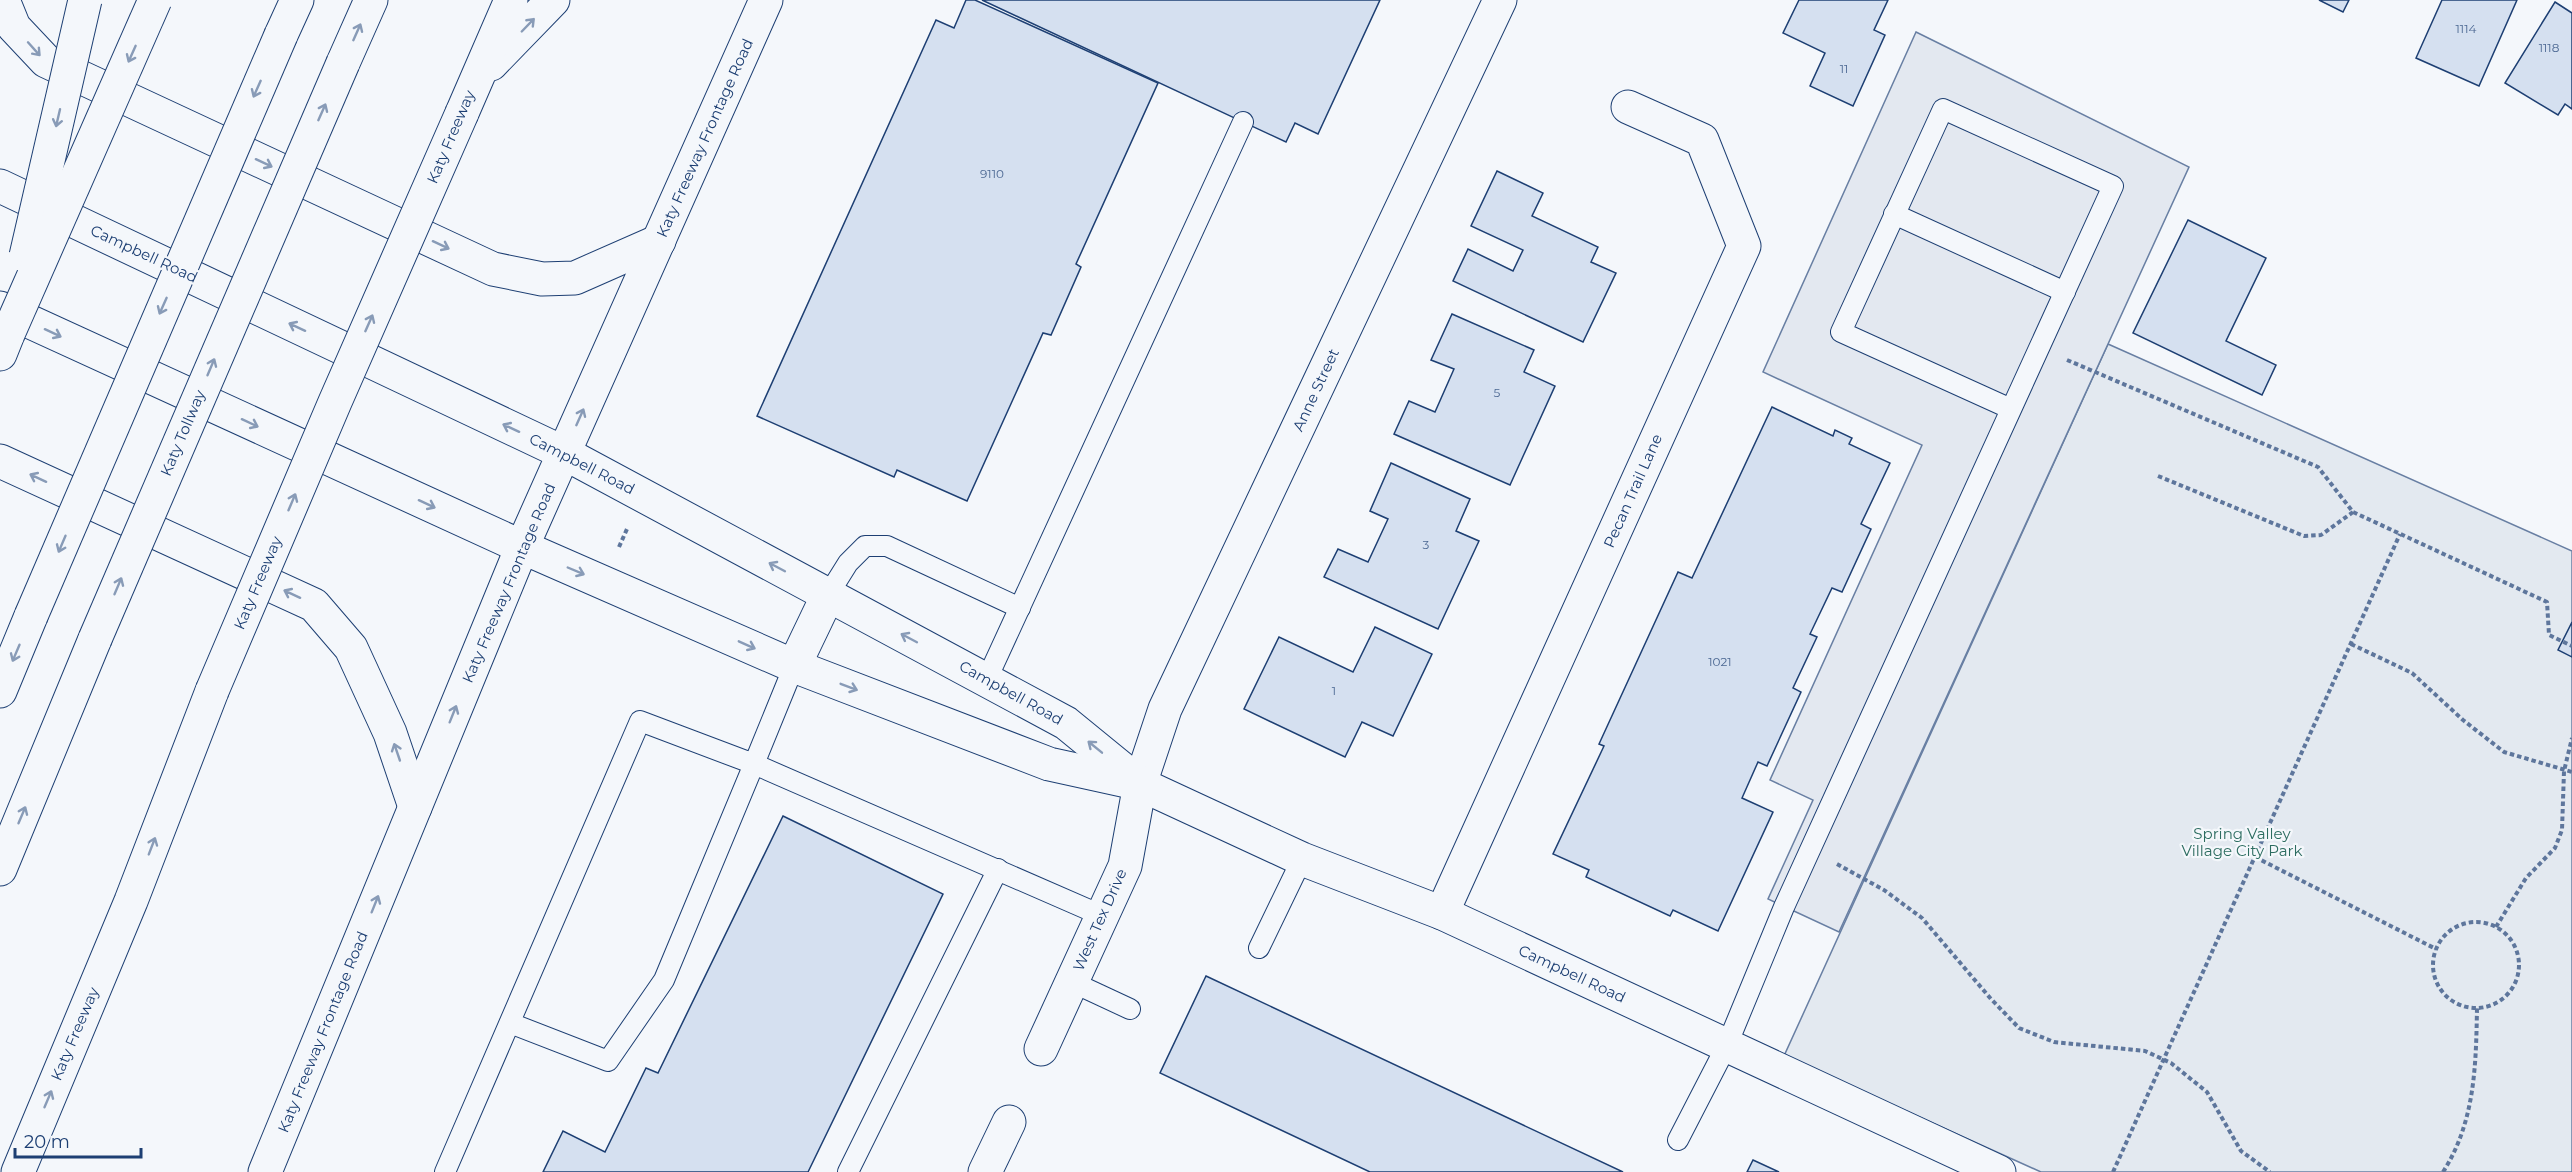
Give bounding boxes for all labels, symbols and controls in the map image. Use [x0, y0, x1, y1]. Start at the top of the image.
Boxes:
one-way arrow [521, 18, 536, 33]
house number: 1114 [2456, 21, 2477, 36]
one-way arrow [352, 23, 363, 41]
street label: Katy Freeway Frontage Road [652, 36, 757, 240]
house number: 1118 [2539, 40, 2560, 55]
one-way arrow [27, 41, 41, 56]
one-way arrow [125, 44, 137, 62]
house number: 11 [1840, 61, 1848, 76]
one-way arrow [251, 80, 262, 98]
street label: Katy Freeway [422, 86, 479, 186]
one-way arrow [317, 103, 328, 121]
one-way arrow [52, 108, 63, 128]
one-way arrow [255, 158, 273, 169]
house number: 9110 [980, 166, 1004, 181]
street label: Campbell Road [88, 220, 201, 287]
one-way arrow [431, 239, 449, 251]
one-way arrow [156, 297, 168, 315]
one-way arrow [365, 314, 376, 332]
one-way arrow [289, 320, 307, 332]
one-way arrow [44, 327, 62, 339]
street label: Anne Street [1288, 345, 1343, 434]
one-way arrow [205, 359, 217, 377]
house number: 5 [1494, 385, 1501, 400]
street label: Katy Tollway [156, 386, 210, 479]
one-way arrow [575, 409, 586, 427]
one-way arrow [240, 417, 258, 429]
one-way arrow [503, 421, 521, 433]
street label: Campbell Road [526, 429, 638, 498]
street label: Pecan Trail Lane [1599, 431, 1666, 551]
one-way arrow [30, 472, 48, 484]
street label: Katy Freeway Frontage Road [458, 480, 559, 686]
one-way arrow [287, 493, 298, 512]
one-way arrow [417, 498, 435, 510]
street label: Katy Freeway [229, 532, 286, 632]
one-way arrow [56, 534, 67, 552]
house number: 3 [1423, 537, 1430, 552]
one-way arrow [768, 561, 786, 572]
one-way arrow [567, 566, 585, 577]
one-way arrow [113, 577, 124, 595]
one-way arrow [283, 588, 301, 600]
one-way arrow [901, 632, 918, 644]
one-way arrow [737, 640, 755, 652]
one-way arrow [10, 643, 21, 662]
house number: 1021 [1708, 654, 1732, 669]
street label: Campbell Road [956, 656, 1067, 729]
one-way arrow [839, 682, 858, 693]
house number: 1 [1332, 683, 1336, 698]
one-way arrow [448, 705, 459, 724]
one-way arrow [1088, 740, 1103, 754]
one-way arrow [390, 743, 401, 762]
one-way arrow [17, 806, 28, 824]
park label: Spring Valley Village City Park [2182, 824, 2302, 860]
one-way arrow [147, 837, 158, 856]
street label: West Tex Drive [1068, 866, 1131, 974]
one-way arrow [370, 896, 381, 914]
street label: Katy Freeway Frontage Road [273, 928, 372, 1135]
street label: Campbell Road [1516, 940, 1629, 1007]
street label: Katy Freeway [46, 983, 103, 1083]
one-way arrow [43, 1090, 54, 1108]
scale bar [15, 1121, 141, 1159]
text: 20 m [24, 1131, 70, 1153]

